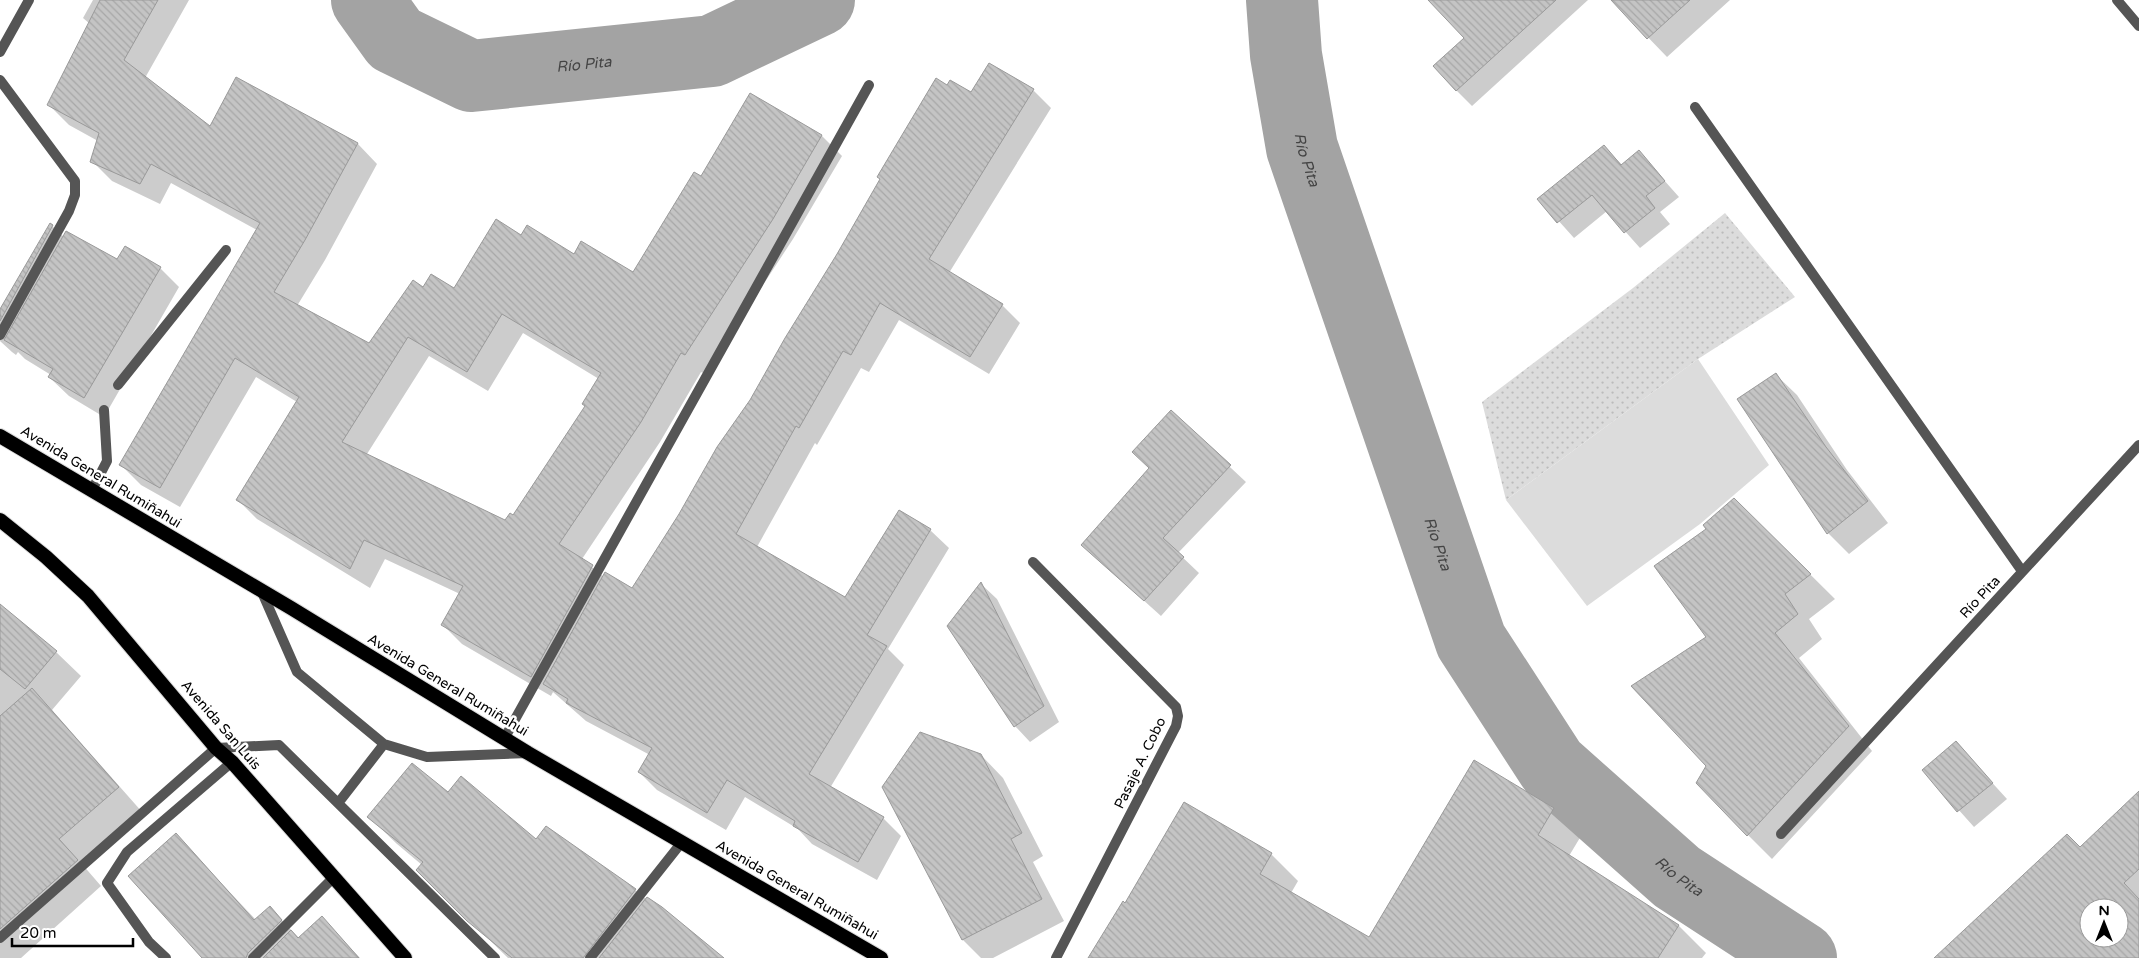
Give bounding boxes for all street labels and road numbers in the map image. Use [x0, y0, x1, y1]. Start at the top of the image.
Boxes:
street label: Avenida General Rumiñahui [18, 422, 184, 532]
street label: Río Pita [1956, 572, 2004, 622]
street label: Avenida General Rumiñahui [365, 630, 531, 740]
street label: Avenida San Luis [178, 677, 265, 773]
street label: Pasaje A. Cobo [1111, 714, 1169, 812]
street label: Avenida General Rumiñahui [713, 836, 881, 944]

